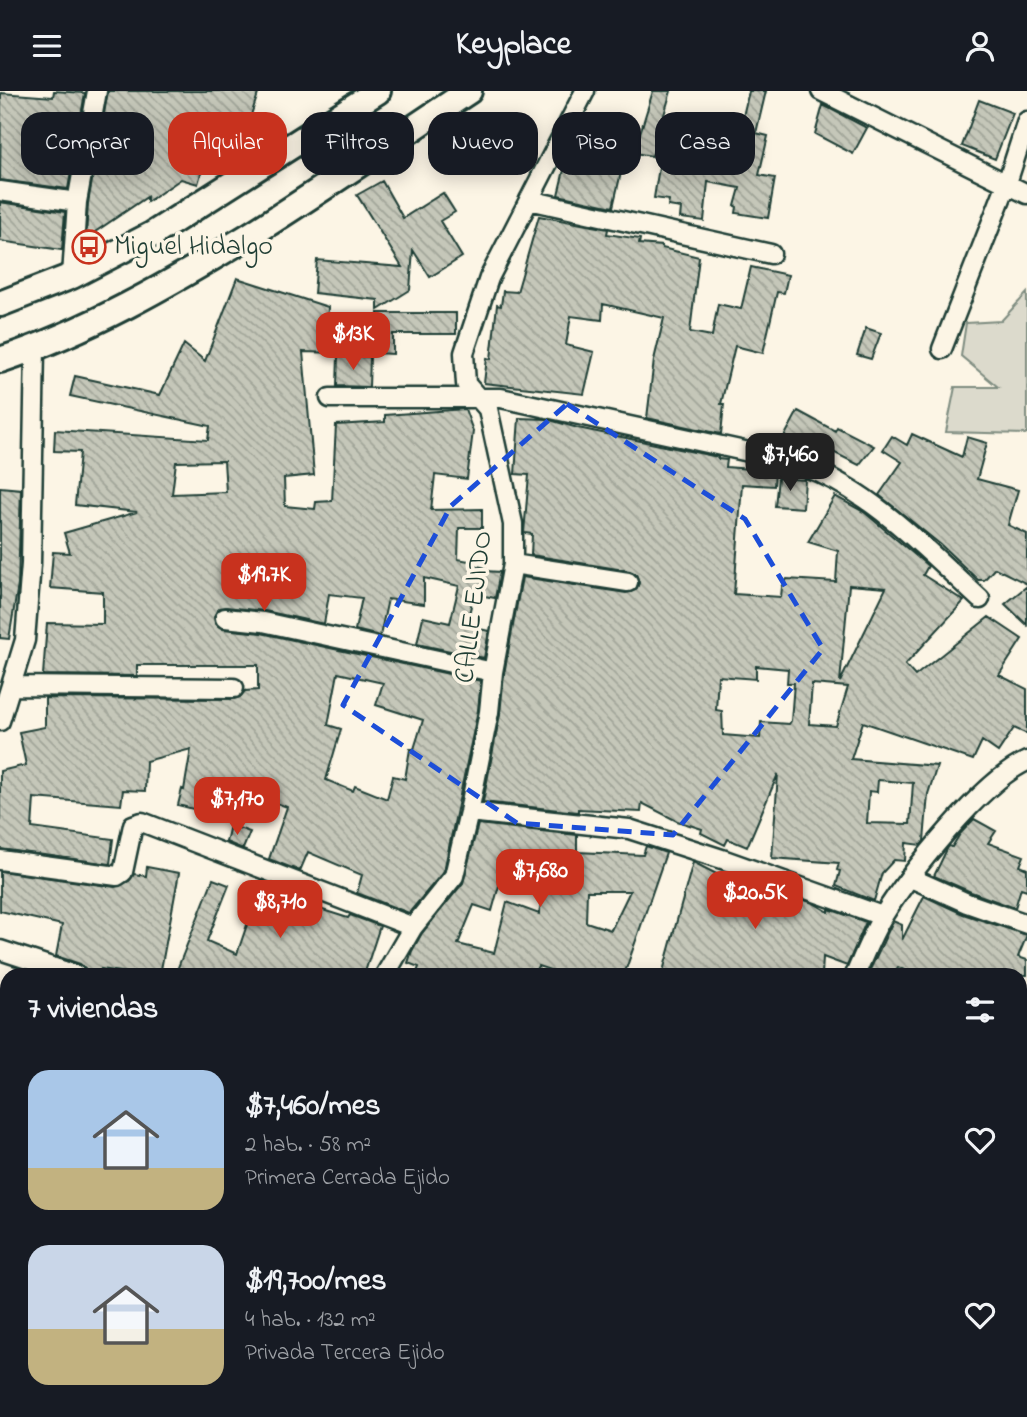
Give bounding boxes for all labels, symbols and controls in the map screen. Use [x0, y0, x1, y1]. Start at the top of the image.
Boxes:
text: Keyplace [456, 22, 571, 69]
icon: menu [28, 27, 66, 65]
icon: person [961, 27, 999, 65]
chip: Comprar [21, 112, 154, 175]
chip: Alquilar [168, 112, 287, 175]
chip: Filtros [301, 112, 414, 175]
chip: Nuevo [428, 112, 538, 175]
chip: Piso [552, 112, 641, 175]
chip: Casa [655, 112, 755, 175]
place label: Miguel Hidalgo [114, 227, 273, 268]
bus stop icon: Miguel Hidalgo [70, 228, 108, 266]
pin: $13K [312, 313, 394, 372]
text: $13K [332, 318, 374, 351]
pin: $7,460 [733, 433, 847, 493]
text: $7,460 [762, 439, 818, 472]
street label: CALLE EJIDO [445, 528, 505, 686]
pin: $19.7K [207, 553, 321, 613]
text: $19.7K [237, 559, 291, 592]
pin: $7,170 [180, 777, 294, 837]
text: $7,170 [210, 783, 264, 816]
pin: $7,680 [483, 849, 597, 909]
text: $7,680 [512, 855, 568, 888]
pin: $20.5K [698, 871, 812, 931]
text: $20.5K [723, 877, 787, 910]
pin: $8,710 [223, 881, 337, 940]
text: $8,710 [253, 886, 307, 919]
text: 7 viviendas [28, 988, 158, 1032]
icon: filters [961, 991, 999, 1029]
text: $7,460/mes [245, 1085, 380, 1129]
icon: home [84, 1098, 168, 1182]
icon: heart [961, 1121, 999, 1159]
text: 2 hab. · 58 m² [245, 1129, 371, 1162]
text: Primera Cerrada Ejido [245, 1162, 450, 1195]
text: $19,700/mes [245, 1260, 386, 1304]
icon: home [84, 1273, 168, 1357]
icon: heart [961, 1296, 999, 1334]
text: 4 hab. · 132 m² [245, 1304, 375, 1337]
text: Privada Tercera Ejido [245, 1337, 445, 1370]

